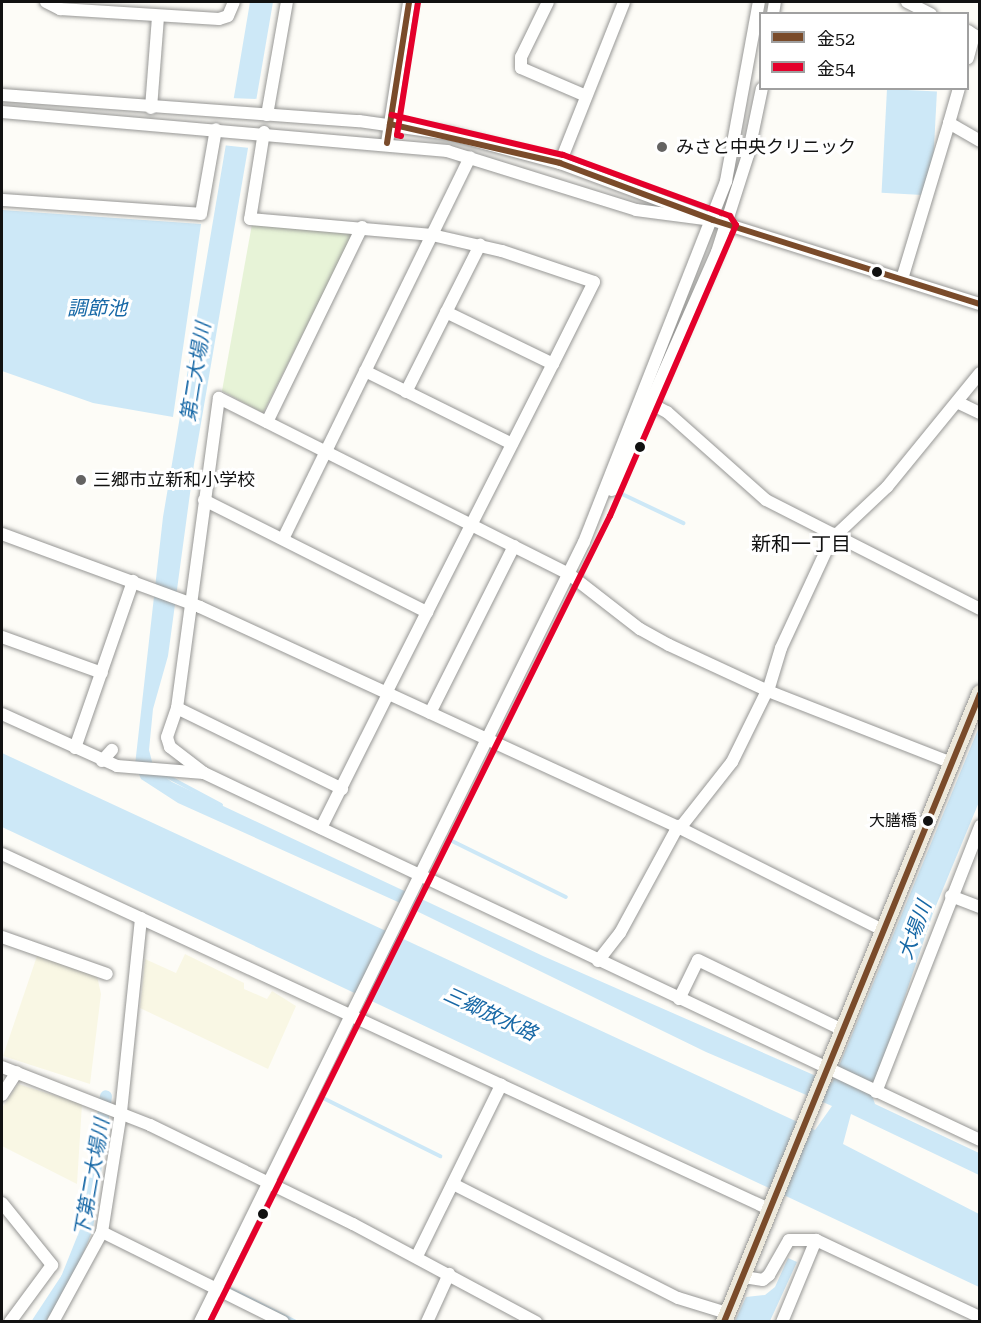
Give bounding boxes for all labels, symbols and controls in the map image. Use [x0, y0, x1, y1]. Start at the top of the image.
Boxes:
legend [759, 12, 969, 90]
text: 金52 [817, 28, 855, 49]
text: 金54 [817, 58, 855, 79]
place label: みさと中央クリニック [676, 136, 856, 158]
marker: みさと中央クリニック [653, 138, 671, 156]
unlabelled marker [871, 266, 883, 278]
water label: 調節池 [67, 296, 127, 320]
water label: 第二大場川 [176, 321, 216, 423]
unlabelled marker [634, 441, 646, 453]
place label: 三郷市立新和小学校 [93, 469, 255, 491]
marker: 三郷市立新和小学校 [74, 473, 88, 487]
district label: 新和一丁目 [751, 532, 851, 556]
place label: 大膳橋 [869, 811, 917, 831]
marker: 大膳橋 [922, 815, 934, 827]
water label: 大場川 [893, 898, 937, 962]
water label: 三郷放水路 [440, 982, 540, 1046]
water label: 下第二大場川 [70, 1117, 114, 1239]
unlabelled marker [257, 1208, 269, 1220]

